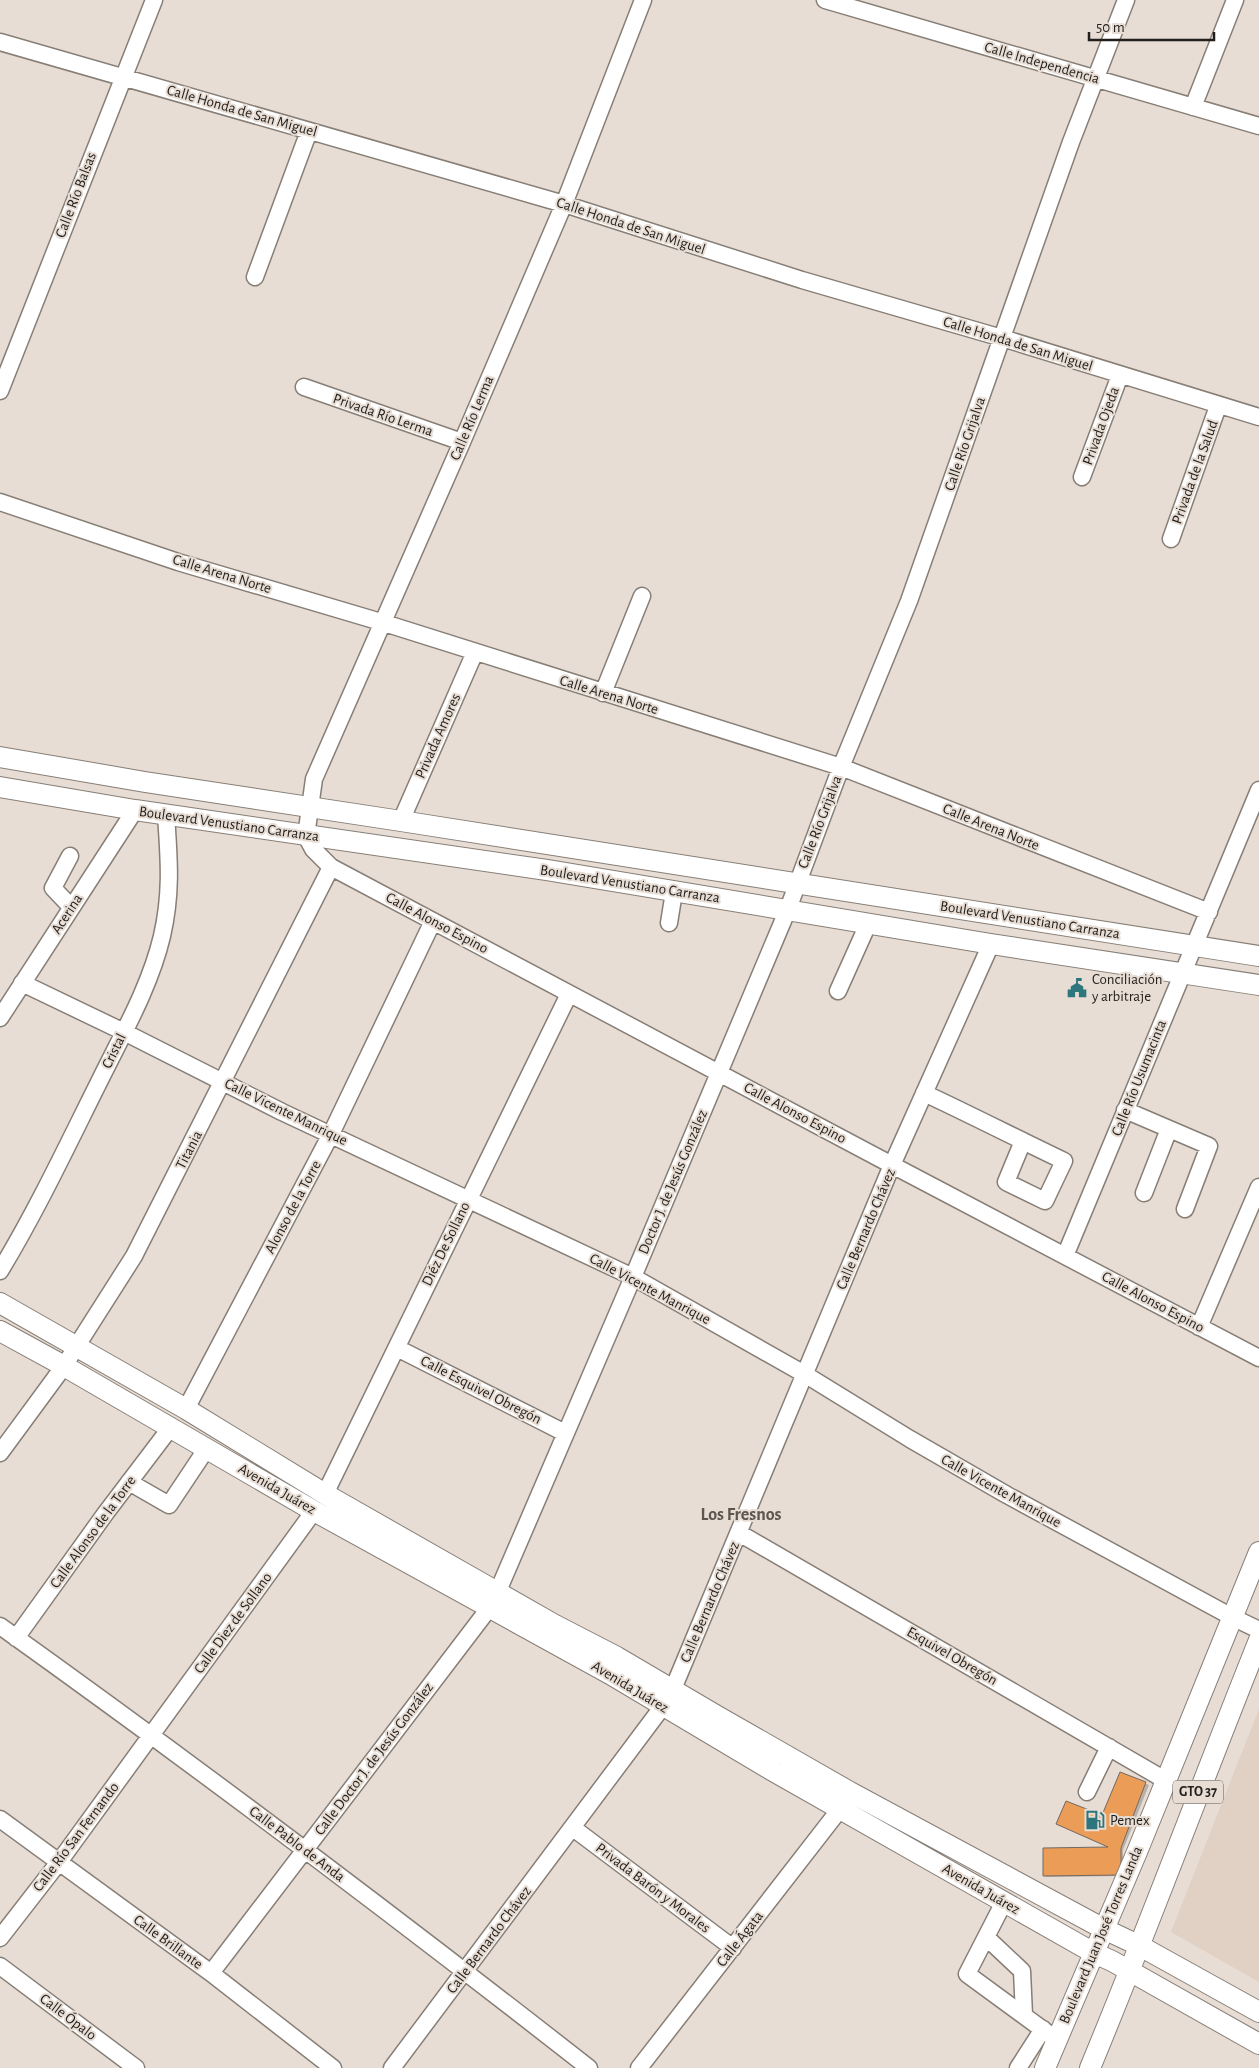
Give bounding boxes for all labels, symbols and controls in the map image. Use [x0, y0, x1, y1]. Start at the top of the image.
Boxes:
scale bar [1089, 10, 1214, 42]
text: 50 m [1096, 20, 1125, 35]
street label: Calle Independencia [983, 39, 1101, 87]
street label: Calle Honda de San Miguel [165, 82, 319, 140]
street label: Calle Río Balsas [53, 150, 99, 240]
street label: Calle Honda de San Miguel [555, 195, 707, 257]
street label: Calle Honda de San Miguel [941, 314, 1095, 374]
street label: Calle Río Lerma [448, 374, 497, 462]
street label: Privada Ojeda [1080, 385, 1122, 467]
street label: Privada Río Lerma [331, 391, 435, 439]
street label: Calle Río Grijalva [942, 395, 988, 493]
street label: Privada de la Salud [1169, 418, 1221, 526]
street label: Calle Arena Norte [171, 552, 273, 596]
street label: Calle Arena Norte [558, 673, 660, 717]
street label: Privada Amores [413, 691, 463, 781]
street label: Calle Río Grijalva [795, 773, 845, 870]
street label: Calle Arena Norte [941, 801, 1041, 853]
street label: Boulevard Venustiano Carranza [138, 804, 320, 844]
street label: Boulevard Venustiano Carranza [539, 862, 721, 906]
street label: Calle Alonso Espino [383, 890, 491, 956]
street label: Acerina [49, 891, 85, 937]
street label: Boulevard Venustiano Carranza [939, 898, 1121, 942]
place label: Conciliación y arbitraje [1091, 972, 1162, 1004]
public building icon: Conciliación y arbitraje [1066, 977, 1088, 999]
street label: Calle Río Usumacinta [1109, 1018, 1169, 1138]
street label: Cristal [99, 1031, 129, 1071]
street label: Calle Vicente Manrique [222, 1076, 350, 1148]
street label: Calle Alonso Espino [741, 1080, 849, 1146]
street label: Doctor J. de Jesús González [636, 1108, 710, 1256]
street label: Titania [173, 1128, 205, 1172]
street label: Alonso de la Torre [262, 1158, 324, 1256]
street label: Calle Bernardo Chávez [834, 1166, 898, 1292]
street label: Diéz De Sollano [419, 1200, 473, 1288]
street label: Calle Vicente Manrique [587, 1251, 713, 1327]
street label: Calle Alonso Espino [1099, 1269, 1207, 1335]
street label: Calle Esquivel Obregón [418, 1353, 544, 1427]
street label: Calle Vicente Manrique [938, 1452, 1064, 1530]
street label: Avenida Juárez [236, 1461, 318, 1517]
street label: Calle Alonso de la Torre [47, 1473, 139, 1591]
district label: Los Fresnos [701, 1506, 782, 1524]
street label: Calle Bernardo Chávez [678, 1539, 742, 1665]
street label: Calle Diez de Sollano [191, 1570, 275, 1676]
street label: Esquivel Obregón [904, 1624, 1000, 1688]
street label: Avenida Juárez [589, 1658, 671, 1716]
street label: Calle Doctor J. de Jesús González [312, 1680, 436, 1838]
street label: Calle Río San Fernando [30, 1780, 122, 1894]
road number: GTO 37 [1173, 1780, 1223, 1804]
street label: Calle Pablo de Anda [246, 1803, 348, 1885]
fuel station icon: Pemex [1084, 1809, 1106, 1831]
place label: Pemex [1110, 1813, 1150, 1828]
street label: Privada Barón y Morales [593, 1840, 713, 1936]
street label: Boulevard Juan José Torres Landa [1057, 1844, 1145, 2026]
street label: Avenida Juárez [940, 1861, 1022, 1917]
street label: Calle Bernardo Chávez [444, 1884, 534, 1996]
street label: Calle Ágata [712, 1907, 766, 1970]
street label: Calle Brillante [131, 1912, 205, 1972]
street label: Calle Ópalo [37, 1989, 100, 2043]

